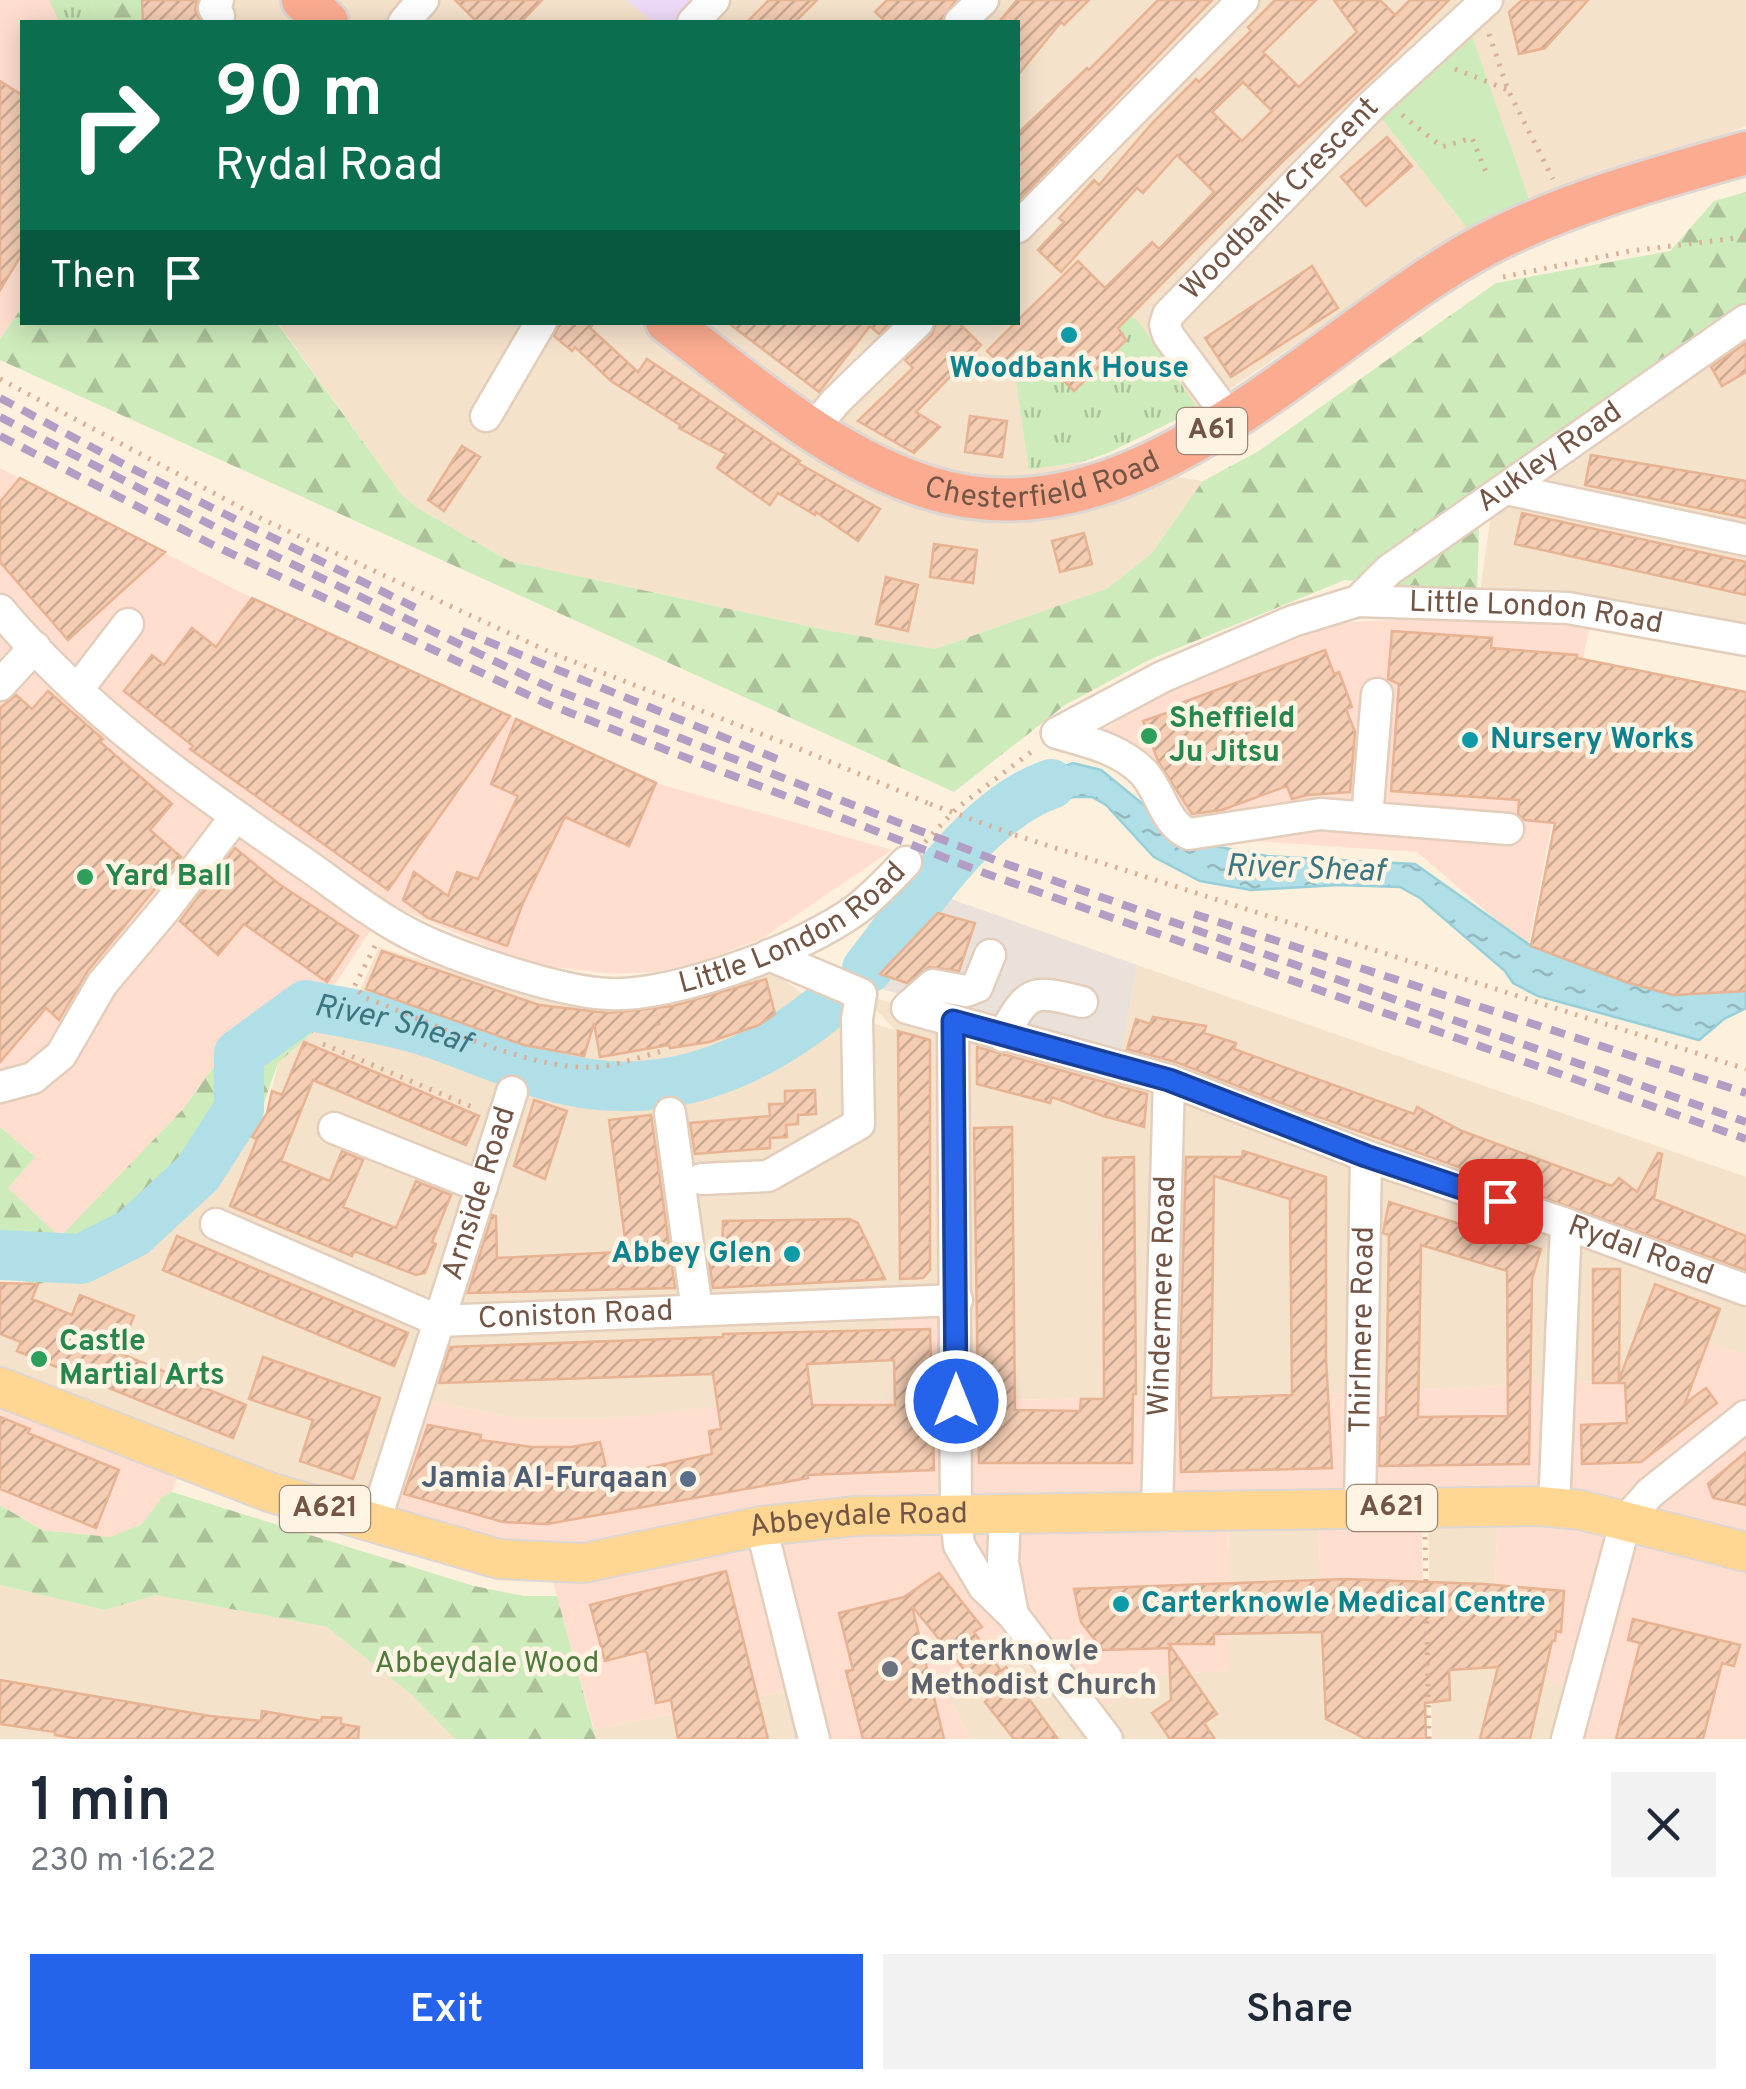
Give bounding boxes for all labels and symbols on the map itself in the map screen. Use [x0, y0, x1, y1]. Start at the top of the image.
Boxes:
street label: Woodbank Crescent [1173, 90, 1387, 309]
marker: Woodbank House [1058, 324, 1080, 346]
place label: Woodbank House [949, 351, 1189, 388]
street label: Aukley Road [1470, 394, 1629, 521]
road number: A61 [1177, 408, 1247, 454]
street label: Chesterfield Road [920, 443, 1166, 518]
street label: Little London Road [1409, 584, 1666, 643]
place label: Sheffield Ju Jitsu [1169, 701, 1295, 772]
place label: Nursery Works [1490, 722, 1694, 759]
marker: Sheffield Ju Jitsu [1138, 725, 1160, 747]
marker: Nursery Works [1459, 729, 1481, 751]
water label: River Sheaf [1225, 847, 1389, 893]
street label: Little London Road [675, 854, 915, 1003]
place label: Yard Ball [105, 859, 232, 896]
marker: Yard Ball [74, 866, 96, 888]
water label: River Sheaf [311, 987, 479, 1066]
street label: Arnside Road [435, 1102, 525, 1285]
pin [1458, 1159, 1543, 1244]
street label: Windermere Road [1141, 1175, 1185, 1417]
street label: Rydal Road [1563, 1208, 1718, 1295]
street label: Thirlmere Road [1343, 1226, 1383, 1434]
place label: Abbey Glen [611, 1236, 772, 1273]
marker: Abbey Glen [781, 1243, 803, 1265]
street label: Coniston Road [477, 1293, 674, 1338]
place label: Castle Martial Arts [59, 1324, 225, 1395]
marker: Castle Martial Arts [28, 1348, 50, 1370]
position arrow [904, 1349, 1008, 1453]
place label: Jamia Al-Furqaan [421, 1461, 668, 1498]
marker: Jamia Al-Furqaan [677, 1468, 699, 1490]
road number: A621 [1347, 1485, 1437, 1531]
road number: A621 [280, 1486, 370, 1532]
street label: Abbeydale Road [746, 1496, 968, 1547]
place label: Carterknowle Medical Centre [1141, 1586, 1546, 1623]
marker: Carterknowle Medical Centre [1110, 1593, 1132, 1615]
place label: Carterknowle Methodist Church [910, 1634, 1157, 1705]
park label: Abbeydale Wood [375, 1646, 599, 1683]
marker: Carterknowle Methodist Church [879, 1658, 901, 1680]

